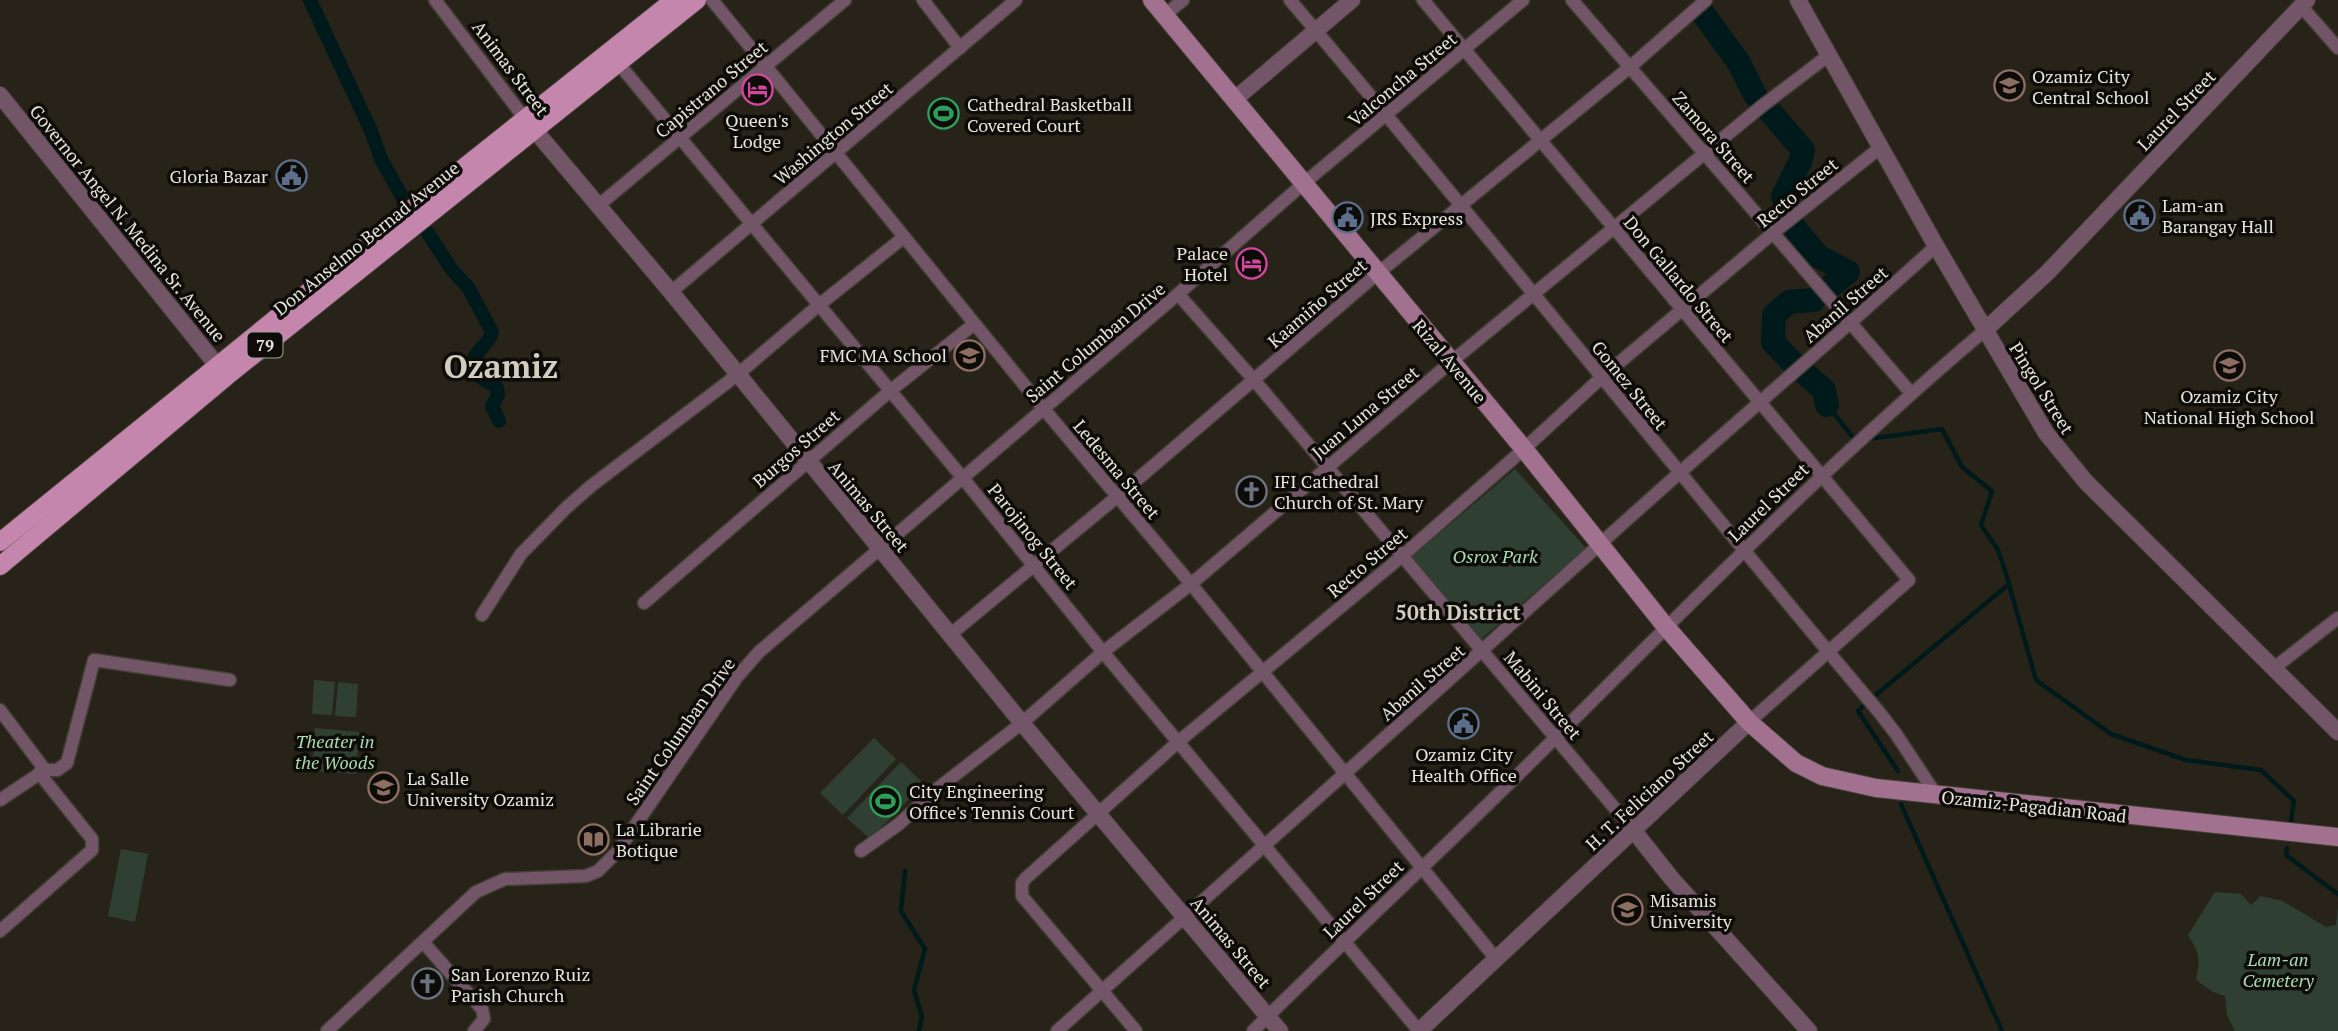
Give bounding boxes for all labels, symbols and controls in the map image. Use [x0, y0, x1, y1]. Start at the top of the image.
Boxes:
street label: Animas Street [467, 16, 555, 121]
street label: Valconcha Street [1343, 26, 1461, 131]
street label: Capistrano Street [650, 35, 773, 143]
place label: Ozamiz City Central School [2032, 64, 2149, 109]
street label: Laurel Street [2132, 64, 2221, 155]
school or university icon: Ozamiz City Central School [1992, 69, 2026, 103]
hotel icon: Queen's Lodge [740, 72, 774, 106]
street label: Washington Street [768, 76, 898, 190]
street label: Zamora Street [1668, 86, 1761, 188]
place label: Cathedral Basketball Covered Court [967, 92, 1132, 137]
sports icon: Cathedral Basketball Covered Court [927, 97, 961, 131]
street label: Governor Angel N. Medina Sr. Avenue [25, 99, 231, 347]
place label: Queen's Lodge [725, 108, 789, 153]
street label: Recto Street [1752, 152, 1843, 232]
street label: Don Anselmo Bernad Avenue [268, 156, 464, 320]
public building icon: Gloria Bazar [274, 159, 308, 193]
place label: Gloria Bazar [170, 164, 268, 188]
place label: Lam-an Barangay Hall [2162, 193, 2274, 238]
public building icon: Lam-an Barangay Hall [2122, 198, 2156, 232]
public building icon: JRS Express [1330, 201, 1364, 235]
place label: JRS Express [1370, 206, 1463, 230]
street label: Don Gallardo Street [1619, 211, 1739, 348]
place label: Palace Hotel [1177, 241, 1228, 286]
hotel icon: Palace Hotel [1234, 246, 1268, 280]
street label: Kaamiño Street [1262, 253, 1372, 353]
street label: Abanil Street [1797, 260, 1893, 348]
street label: Saint Columban Drive [1020, 276, 1170, 408]
street label: Rizal Avenue [1408, 314, 1492, 408]
road number: 79 [247, 332, 282, 358]
street label: Gomez Street [1587, 336, 1673, 435]
school or university icon: FMC MA School [953, 338, 987, 372]
street label: Pingol Street [2004, 338, 2080, 439]
place label: FMC MA School [820, 343, 947, 367]
district label: Ozamiz [444, 345, 558, 387]
school or university icon: Ozamiz City National High School [2212, 348, 2246, 382]
street label: Juan Luna Street [1306, 360, 1424, 464]
place label: Ozamiz City National High School [2144, 384, 2314, 429]
street label: Burgos Street [747, 403, 845, 492]
street label: Ledesma Street [1068, 414, 1166, 524]
street label: Animas Street [823, 455, 915, 557]
street label: Laurel Street [1723, 457, 1814, 546]
place label: IFI Cathedral Church of St. Mary [1274, 469, 1424, 514]
church icon: IFI Cathedral Church of St. Mary [1234, 474, 1268, 508]
street label: Parojinog Street [983, 478, 1083, 594]
street label: Recto Street [1322, 521, 1412, 603]
park label: Osrox Park [1452, 544, 1538, 568]
district label: 50th District [1395, 598, 1522, 626]
street label: Abanil Street [1374, 638, 1470, 726]
street label: Mabini Street [1499, 646, 1587, 744]
street label: Saint Columban Drive [620, 652, 740, 810]
public building icon: Ozamiz City Health Office [1447, 706, 1481, 740]
street label: H. T. Feliciano Street [1580, 724, 1718, 855]
park label: Theater in the Woods [295, 729, 375, 774]
place label: Ozamiz City Health Office [1411, 742, 1517, 787]
place label: La Salle University Ozamiz [407, 766, 554, 811]
school or university icon: La Salle University Ozamiz [367, 771, 401, 805]
place label: City Engineering Office's Tennis Court [909, 779, 1075, 824]
sports icon: City Engineering Office's Tennis Court [869, 784, 903, 818]
street label: Ozamiz-Pagadian Road [1940, 784, 2128, 828]
place label: La Librarie Botique [616, 817, 702, 862]
library icon: La Librarie Botique [576, 822, 610, 856]
street label: Laurel Street [1318, 854, 1409, 943]
place label: Misamis University [1650, 888, 1733, 933]
street label: Animas Street [1185, 891, 1277, 993]
school or university icon: Misamis University [1610, 893, 1644, 927]
park label: Lam-an Cemetery [2242, 947, 2314, 992]
place label: San Lorenzo Ruiz Parish Church [451, 962, 590, 1007]
church icon: San Lorenzo Ruiz Parish Church [411, 967, 445, 1001]

